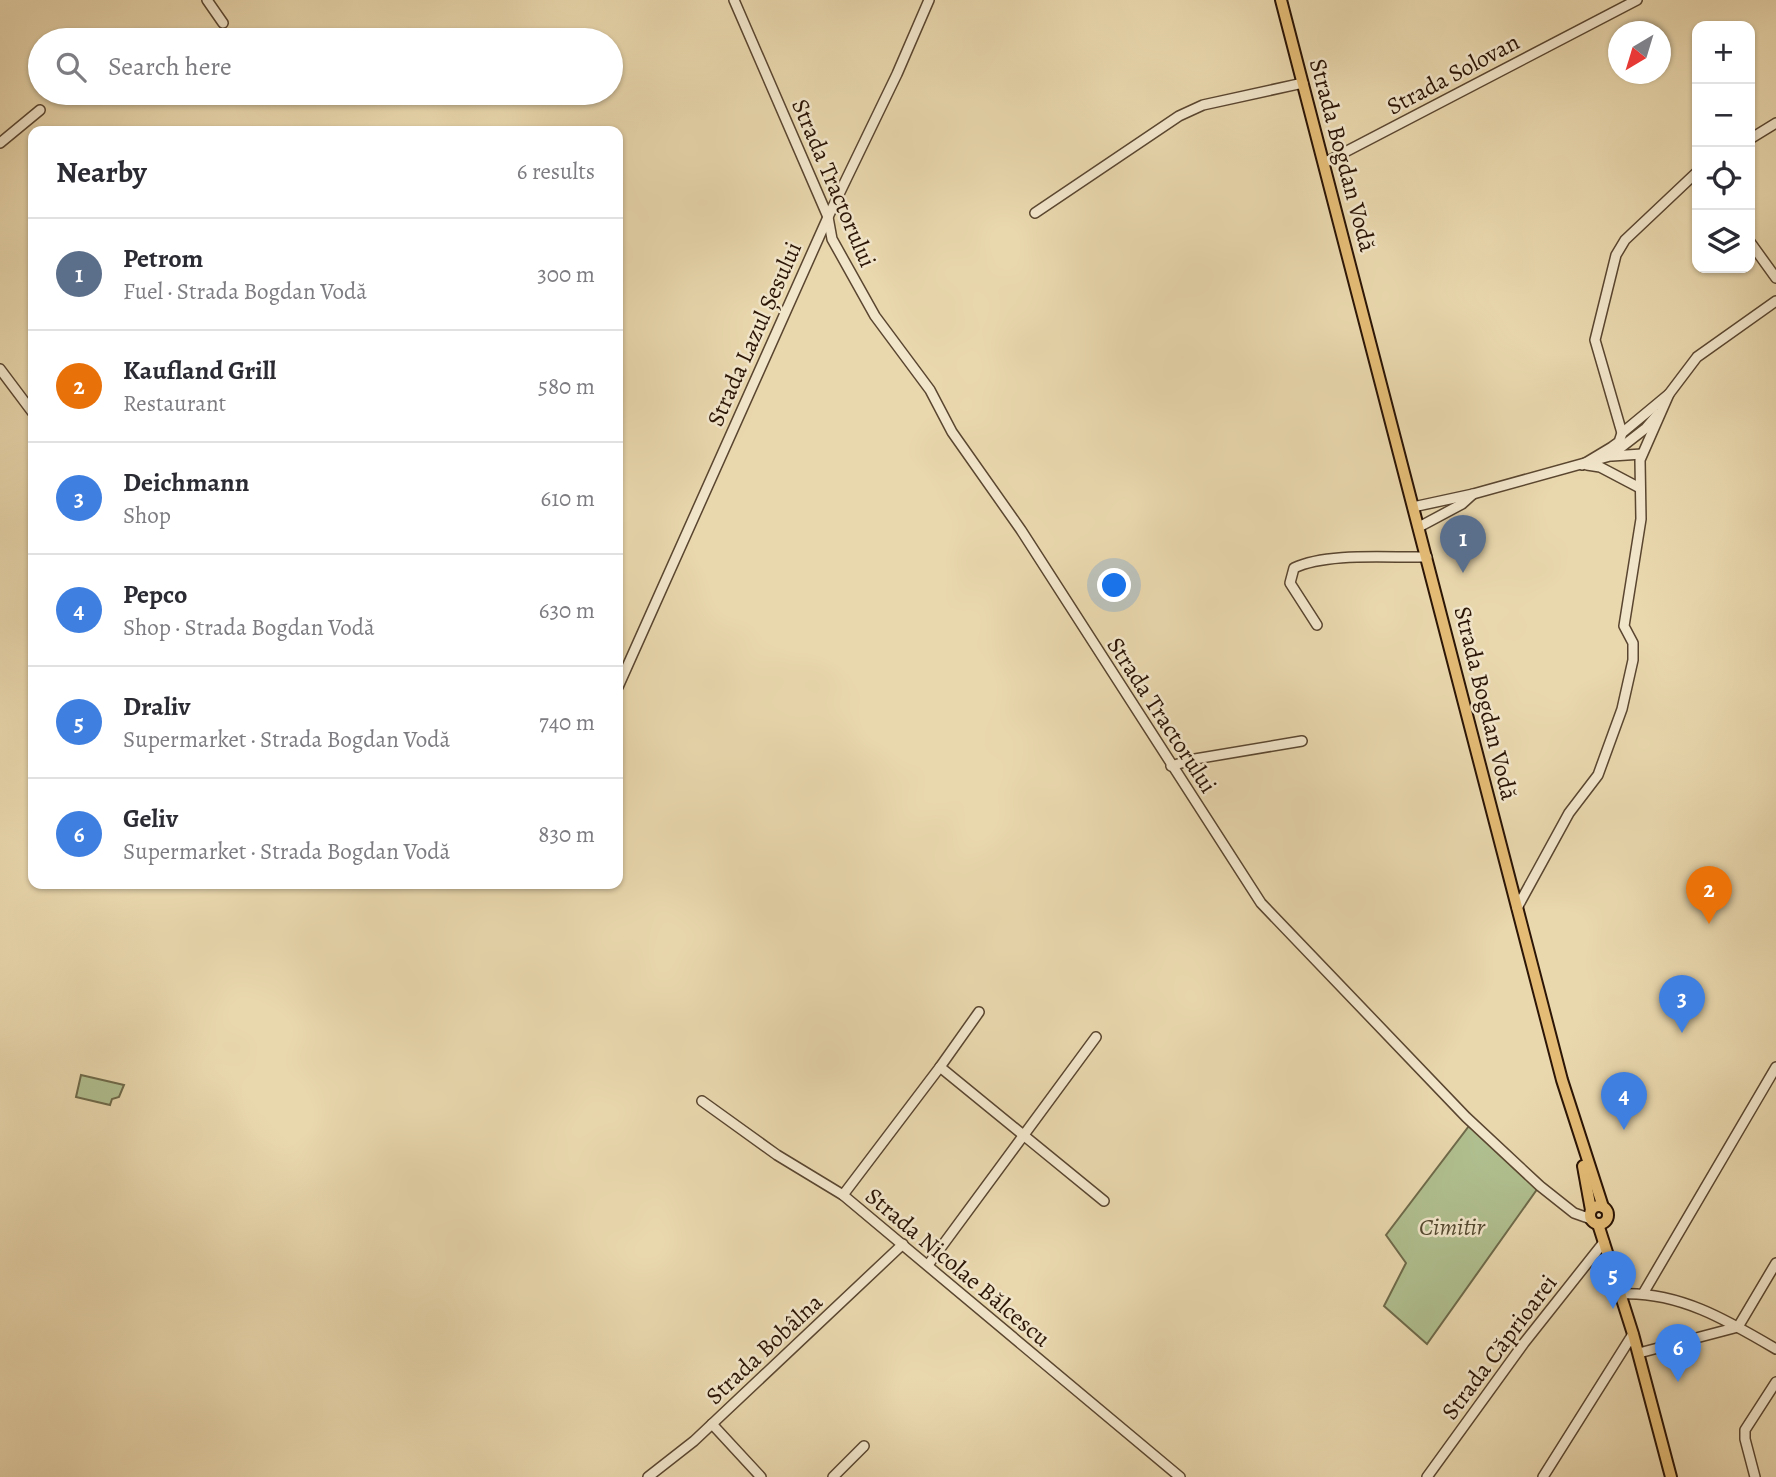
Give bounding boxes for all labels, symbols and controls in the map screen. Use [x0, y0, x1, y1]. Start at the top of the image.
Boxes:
north arrow [1608, 21, 1671, 84]
map controls [1692, 21, 1755, 273]
button: + [1692, 21, 1755, 84]
street label: Strada Solovan [1381, 26, 1525, 122]
search box [28, 28, 623, 105]
icon: search [52, 48, 90, 86]
text: Search here [108, 49, 232, 84]
street label: Strada Bogdan Vodă [1302, 55, 1384, 256]
button: − [1692, 84, 1755, 147]
street label: Strada Tractorului [784, 94, 884, 272]
button: locate [1692, 147, 1755, 210]
text: Nearby [56, 152, 147, 192]
text: 6 results [517, 156, 595, 187]
button: layers [1692, 210, 1755, 273]
street label: Strada Lazul Șesului [699, 237, 809, 431]
text: Petrom [123, 241, 203, 276]
text: 1 [75, 259, 83, 290]
text: 300 m [537, 259, 595, 290]
text: Fuel · Strada Bogdan Vodă [123, 276, 367, 307]
text: Kaufland Grill [123, 353, 276, 388]
text: 2 [73, 371, 85, 402]
text: 580 m [538, 371, 595, 402]
text: Restaurant [123, 388, 226, 419]
text: Deichmann [123, 465, 249, 500]
text: 3 [74, 483, 84, 514]
text: 610 m [541, 483, 595, 514]
text: Shop [123, 500, 171, 531]
pin: 1 [1440, 515, 1486, 573]
your location [1097, 568, 1131, 602]
text: Pepco [123, 577, 187, 612]
text: 4 [74, 595, 84, 626]
text: 630 m [539, 595, 595, 626]
street label: Strada Bogdan Vodă [1446, 603, 1526, 804]
text: Shop · Strada Bogdan Vodă [123, 612, 375, 643]
street label: Strada Tractorului [1100, 631, 1224, 799]
text: Draliv [123, 689, 190, 724]
text: 5 [74, 707, 84, 738]
text: 740 m [539, 707, 595, 738]
text: Supermarket · Strada Bogdan Vodă [123, 724, 450, 755]
text: Geliv [123, 801, 178, 836]
text: 6 [74, 819, 84, 850]
text: 830 m [538, 819, 595, 850]
text: Supermarket · Strada Bogdan Vodă [123, 836, 450, 867]
pin: 2 [1686, 866, 1732, 924]
pin: 3 [1659, 975, 1705, 1033]
pin: 4 [1601, 1072, 1647, 1130]
street label: Strada Nicolae Bălcescu [859, 1180, 1057, 1354]
park label: Cimitir [1419, 1211, 1486, 1243]
pin: 5 [1590, 1251, 1636, 1309]
street label: Strada Căprioarei [1434, 1268, 1564, 1426]
street label: Strada Bobâlna [699, 1286, 830, 1412]
pin: 6 [1655, 1324, 1701, 1382]

